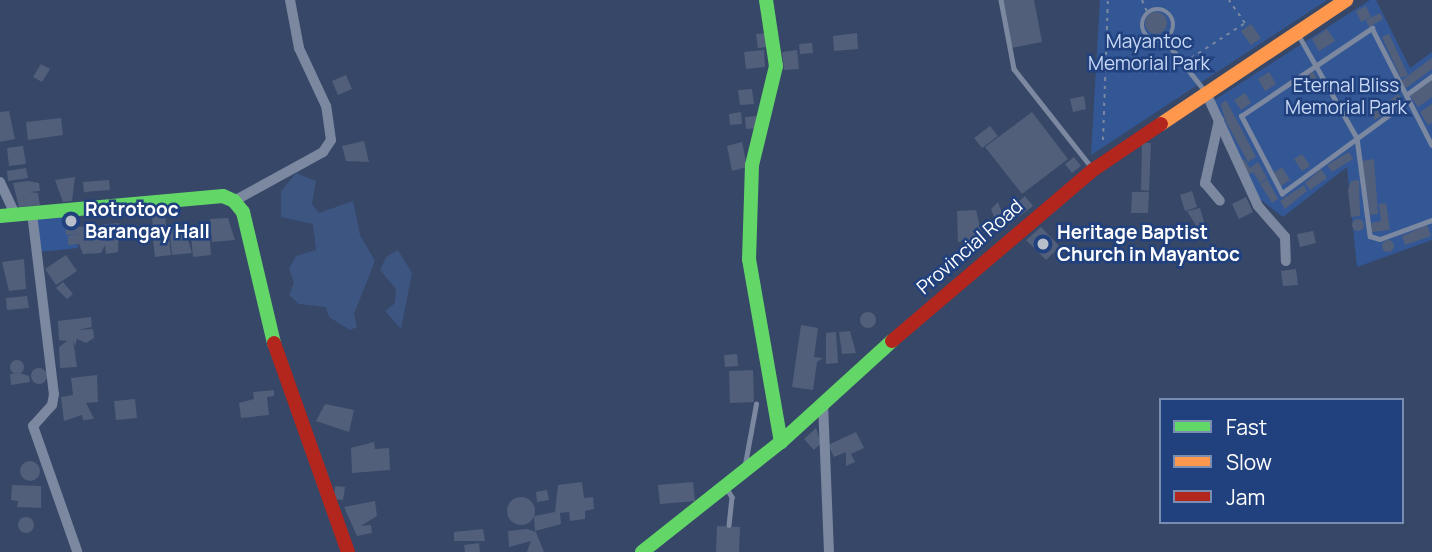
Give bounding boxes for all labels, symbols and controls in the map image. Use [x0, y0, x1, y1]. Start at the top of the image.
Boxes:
park label: Mayantoc Memorial Park [1088, 31, 1210, 75]
park label: Eternal Bliss Memorial Park [1285, 75, 1407, 119]
street label: Provincial Road [912, 195, 1028, 299]
place label: Rotrotooc Barangay Hall [85, 199, 210, 243]
marker: Rotrotooc Barangay Hall [63, 213, 79, 229]
place label: Heritage Baptist Church in Mayantoc [1057, 222, 1240, 266]
marker: Heritage Baptist Church in Mayantoc [1035, 236, 1051, 252]
legend [1159, 398, 1404, 524]
text: Fast [1226, 413, 1267, 441]
text: Slow [1226, 448, 1272, 476]
text: Jam [1226, 483, 1265, 511]

